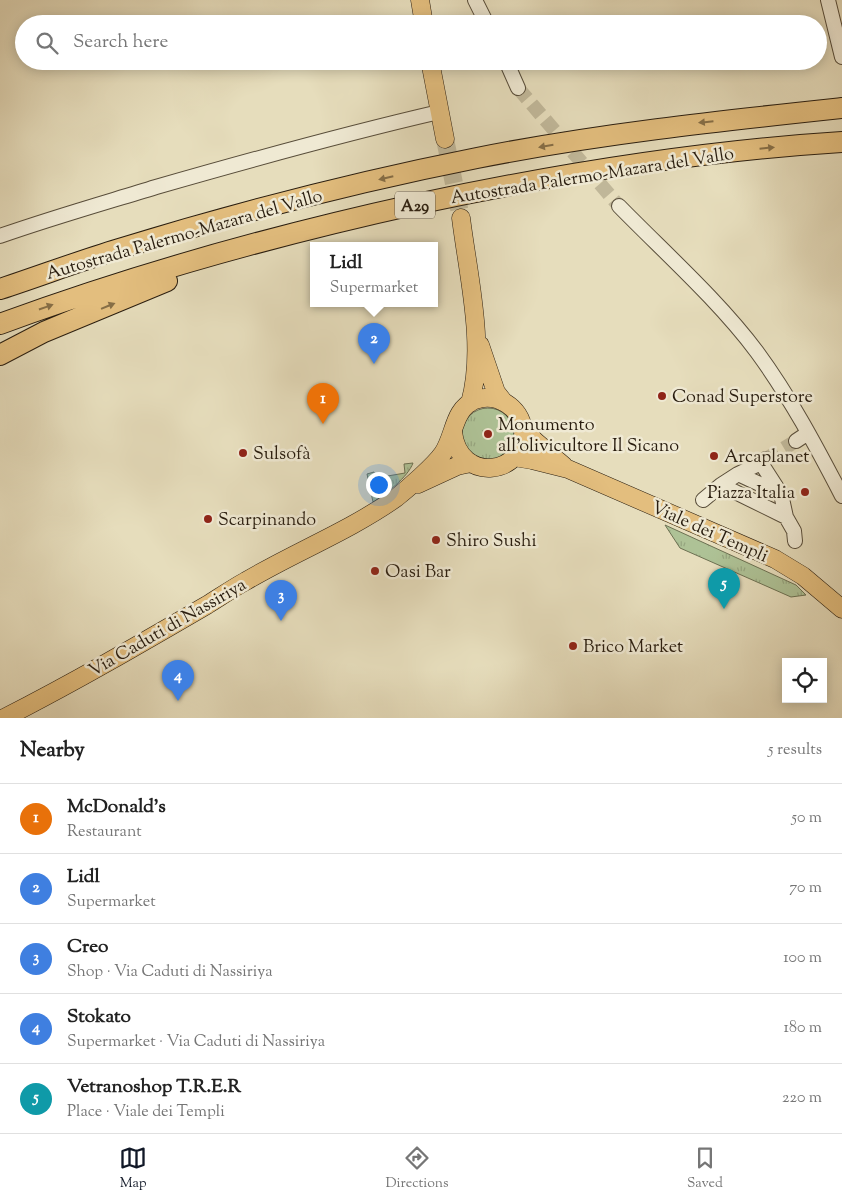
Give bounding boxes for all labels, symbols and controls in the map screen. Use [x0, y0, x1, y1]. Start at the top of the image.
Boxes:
search box [15, 15, 827, 70]
icon: search [33, 29, 61, 57]
text: Search here [73, 29, 168, 56]
one-way arrow [698, 118, 714, 126]
street label: Autostrada Palermo-Mazara del Vallo [449, 142, 736, 212]
one-way arrow [537, 143, 553, 151]
one-way arrow [759, 144, 775, 152]
one-way arrow [379, 174, 394, 182]
street label: Autostrada Palermo-Mazara del Vallo [43, 184, 326, 288]
road number: A29 [395, 192, 435, 218]
popup [310, 242, 438, 307]
text: Lidl [330, 250, 362, 277]
text: Supermarket [330, 277, 418, 300]
one-way arrow [101, 301, 115, 309]
one-way arrow [39, 303, 54, 311]
pin: 2 [358, 323, 390, 364]
pin: 1 [307, 383, 339, 424]
place label: Conad Superstore [672, 385, 813, 411]
marker: Conad Superstore [656, 390, 668, 402]
place label: Monumento all'olivicultore Il Sicano [498, 413, 679, 460]
marker: Monumento all'olivicultore Il Sicano [482, 428, 494, 440]
place label: Sulsofà [253, 442, 311, 468]
place label: Arcaplanet [724, 445, 809, 471]
marker: Sulsofà [237, 447, 249, 459]
marker: Arcaplanet [708, 450, 720, 462]
your location [366, 472, 392, 498]
place label: Piazza Italia [707, 481, 795, 507]
marker: Piazza Italia [799, 486, 811, 498]
street label: Viale dei Templi [647, 495, 772, 570]
place label: Scarpinando [218, 508, 316, 534]
marker: Scarpinando [202, 513, 214, 525]
place label: Shiro Sushi [446, 529, 537, 555]
marker: Shiro Sushi [430, 534, 442, 546]
place label: Oasi Bar [385, 560, 451, 586]
marker: Oasi Bar [369, 565, 381, 577]
pin: 5 [708, 568, 740, 609]
street label: Via Caduti di Nassiriya [84, 573, 252, 685]
pin: 3 [265, 580, 297, 621]
place label: Brico Market [583, 635, 683, 661]
marker: Brico Market [567, 640, 579, 652]
map controls [782, 658, 827, 703]
button: locate [782, 658, 827, 703]
pin: 4 [162, 660, 194, 701]
text: Nearby [20, 736, 85, 766]
text: 5 results [768, 739, 822, 762]
text: McDonald's [67, 794, 166, 821]
text: 1 [33, 807, 39, 830]
text: 50 m [791, 807, 822, 830]
text: Restaurant [67, 821, 142, 844]
text: Lidl [67, 864, 100, 891]
text: 2 [32, 877, 40, 900]
text: 70 m [789, 877, 822, 900]
text: Supermarket [67, 891, 156, 914]
text: Creo [67, 934, 108, 961]
text: 3 [33, 947, 39, 970]
text: 100 m [783, 947, 822, 970]
text: Shop · Via Caduti di Nassiriya [67, 961, 273, 984]
text: Stokato [67, 1004, 131, 1031]
text: 4 [32, 1017, 40, 1040]
text: 180 m [783, 1017, 822, 1040]
text: Supermarket · Via Caduti di Nassiriya [67, 1031, 325, 1054]
text: Vetranoshop T.R.E.R [67, 1074, 241, 1101]
text: 5 [33, 1087, 39, 1110]
text: 220 m [782, 1087, 822, 1110]
text: Place · Viale dei Templi [67, 1101, 225, 1124]
tab: Map [119, 1144, 147, 1194]
tab: Directions [385, 1144, 449, 1194]
tab: Saved [687, 1144, 723, 1194]

